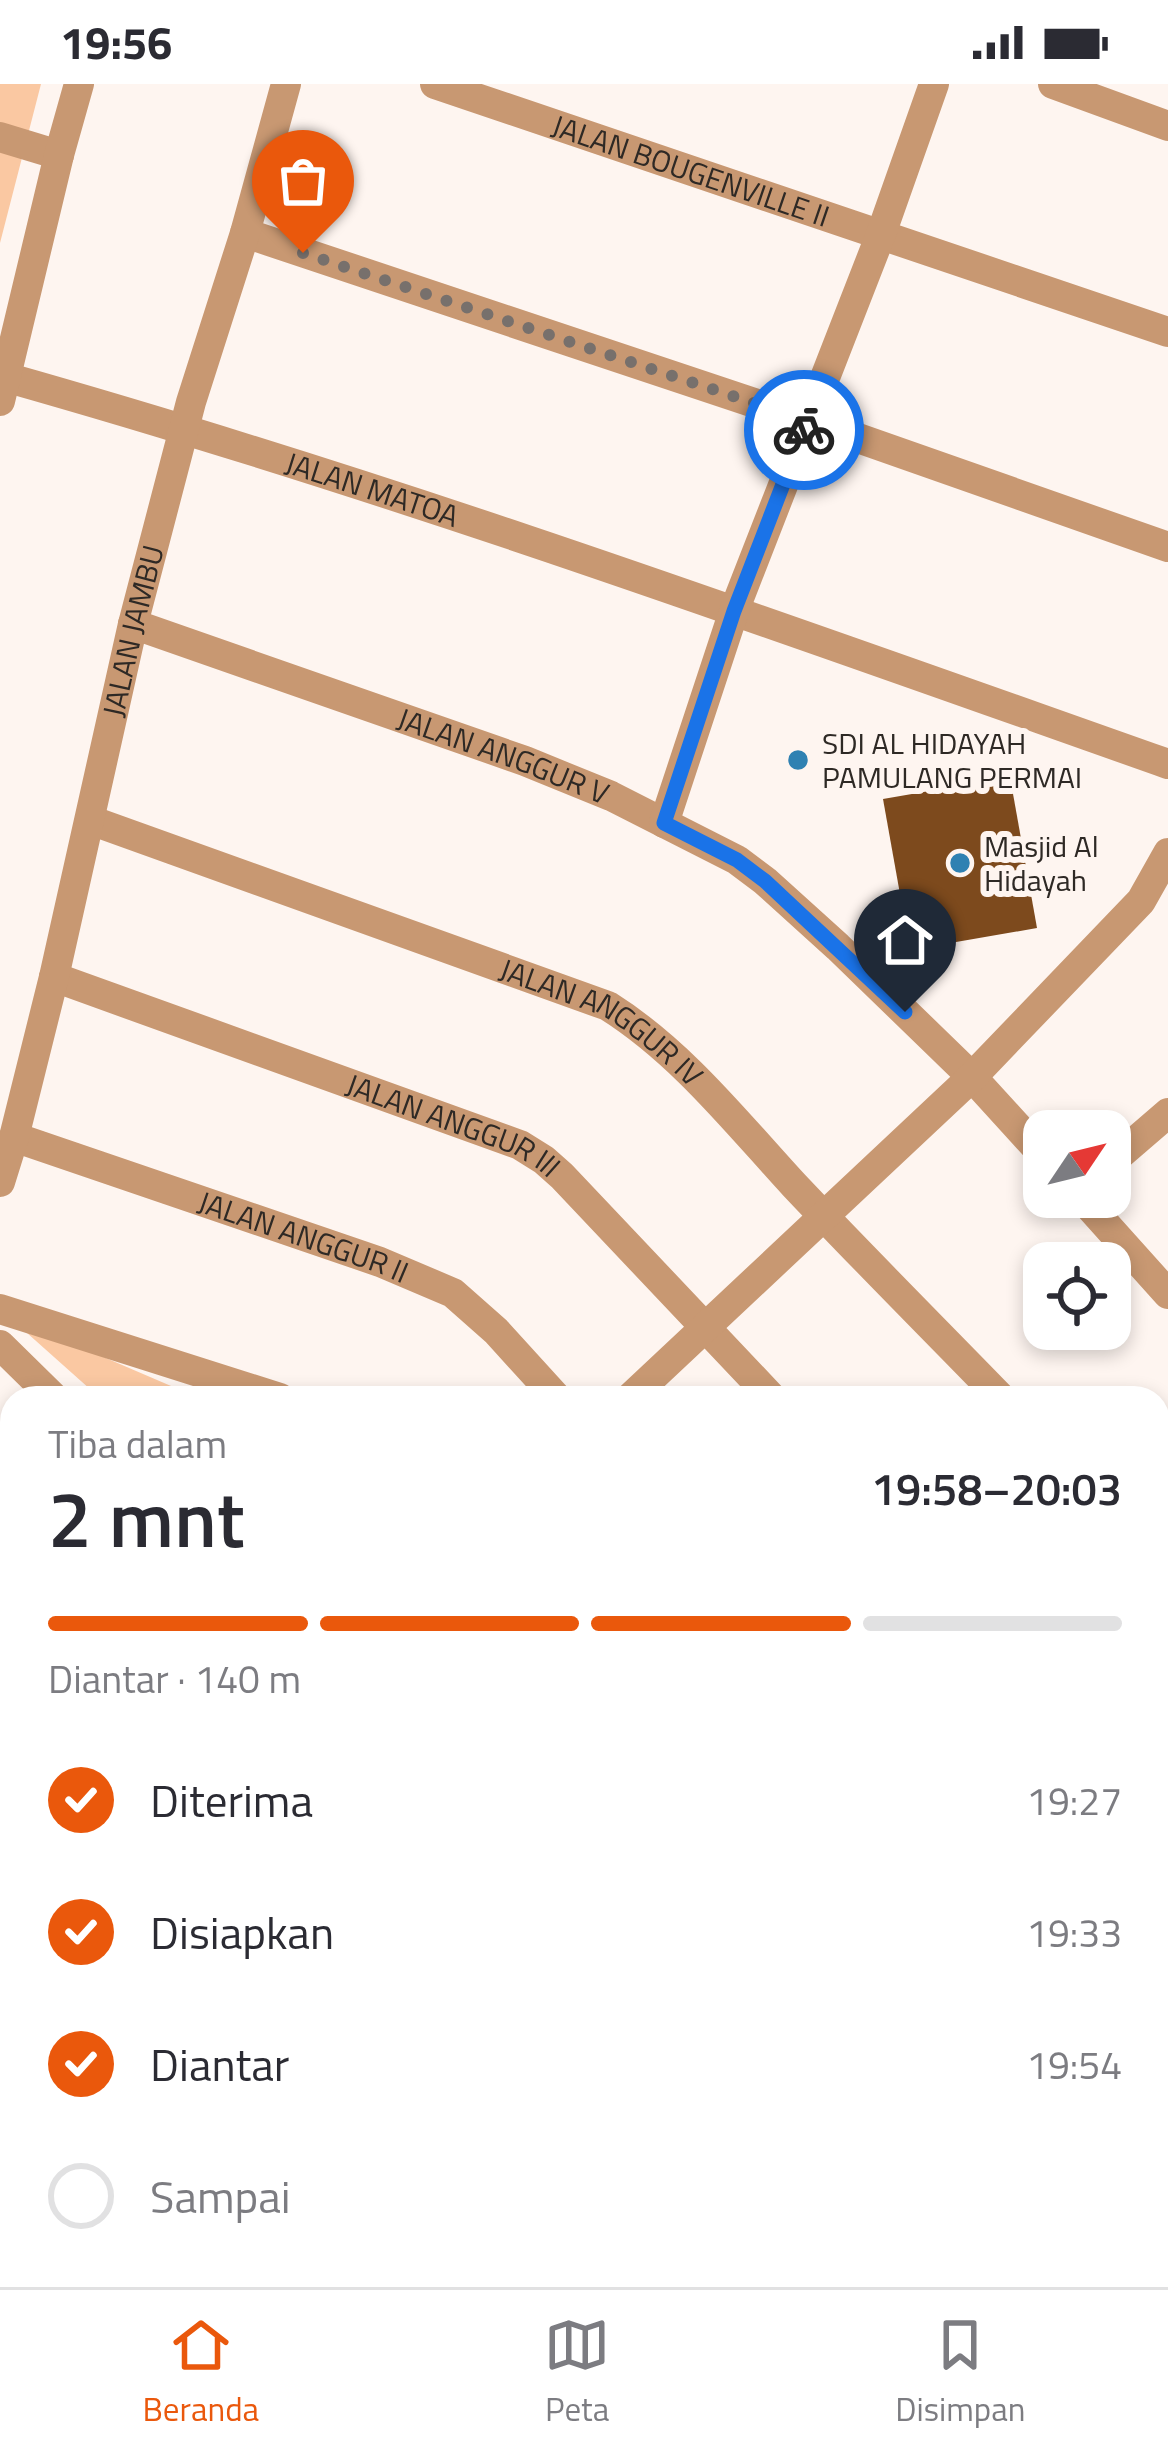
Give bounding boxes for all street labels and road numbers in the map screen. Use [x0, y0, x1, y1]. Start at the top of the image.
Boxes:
street label: JALAN BOUGENVILLE II [546, 102, 836, 239]
street label: JALAN MATOA [280, 440, 465, 539]
street label: JALAN JAMBU [90, 540, 176, 721]
street label: JALAN ANGGUR V [391, 695, 616, 816]
street label: JALAN ANGGUR IV [493, 946, 714, 1096]
street label: JALAN ANGGUR III [340, 1061, 571, 1188]
street label: JALAN ANGGUR II [192, 1179, 416, 1295]

